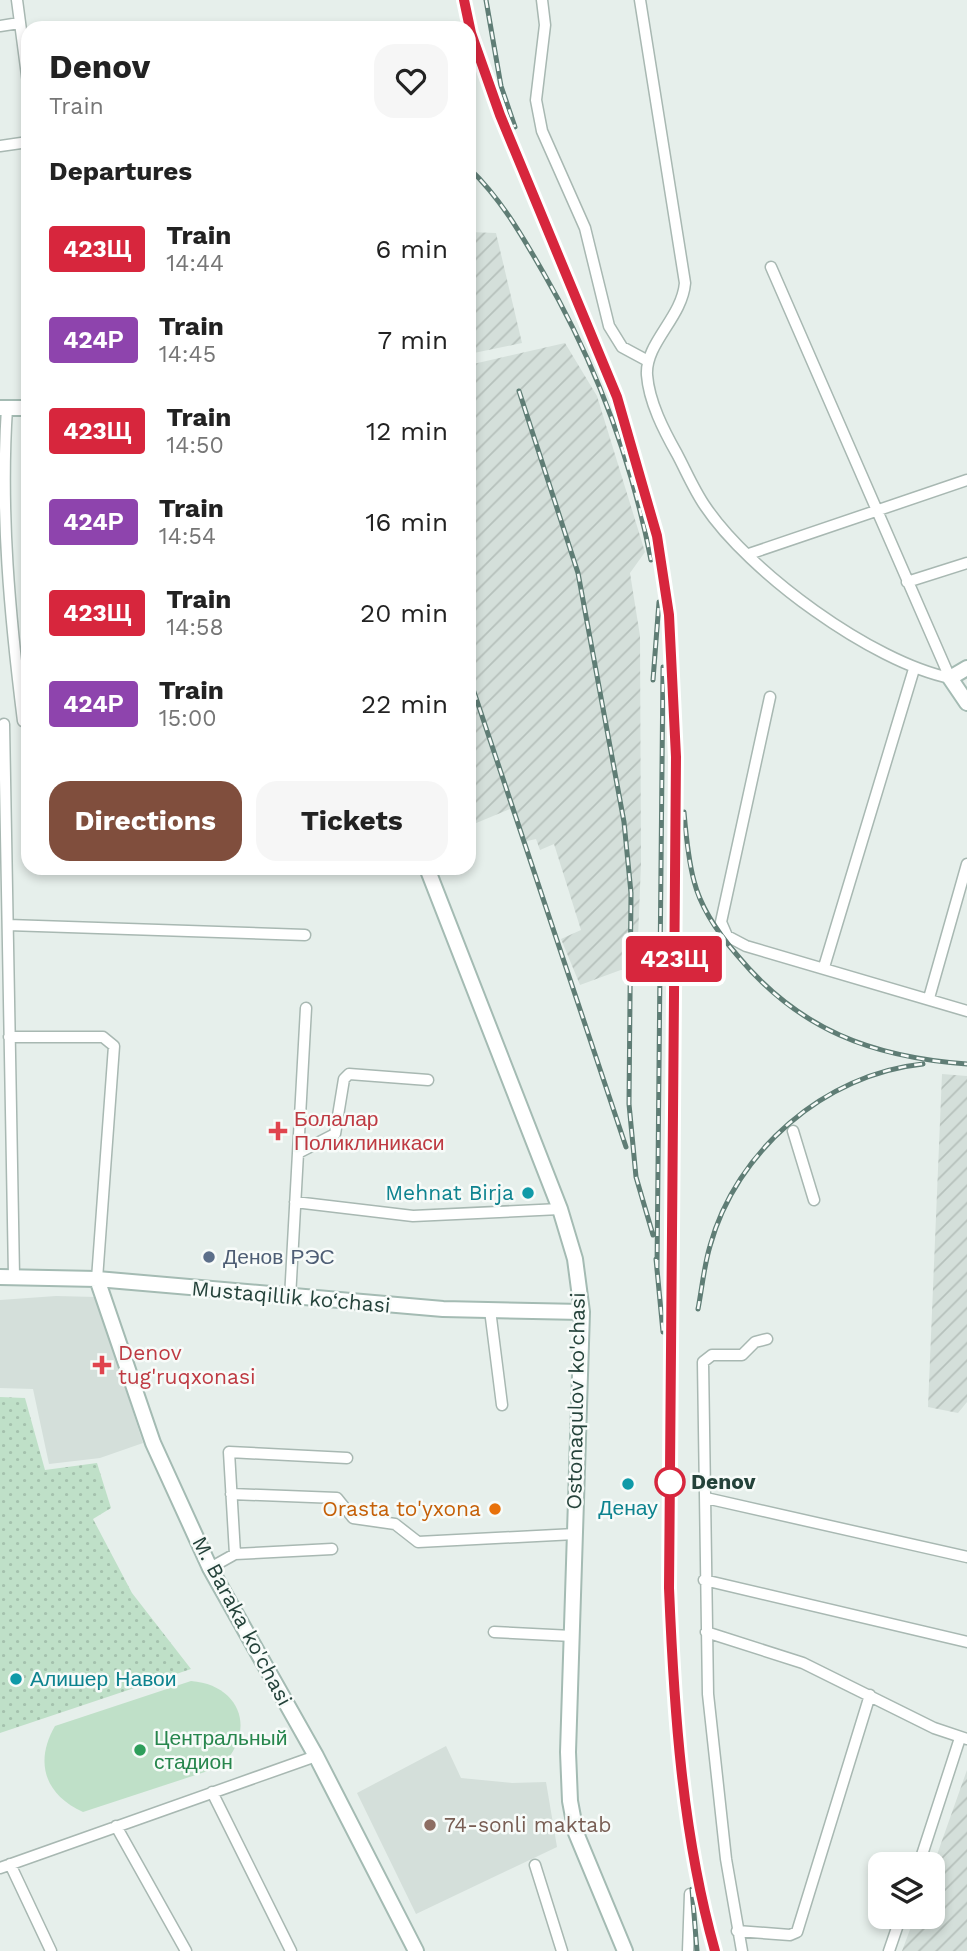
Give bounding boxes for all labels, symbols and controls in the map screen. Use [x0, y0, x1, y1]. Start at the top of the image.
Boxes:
button: heart [374, 44, 448, 118]
text: Denov [49, 47, 150, 86]
text: Train [49, 93, 104, 120]
text: Departures [49, 156, 192, 186]
text: Train [166, 220, 231, 250]
text: 6 min [376, 234, 448, 264]
text: 423Щ [63, 235, 131, 263]
text: 14:44 [166, 250, 224, 277]
text: Train [159, 311, 224, 341]
text: 7 min [378, 325, 448, 355]
text: 424Р [63, 326, 124, 354]
text: 14:45 [159, 341, 216, 368]
text: Train [166, 402, 231, 432]
text: 12 min [366, 416, 448, 446]
text: 423Щ [63, 417, 131, 445]
text: 14:50 [166, 432, 224, 459]
text: Train [159, 493, 224, 523]
text: 16 min [365, 507, 448, 537]
text: 424Р [63, 508, 124, 536]
text: 14:54 [159, 523, 216, 550]
text: Train [166, 584, 231, 614]
text: 20 min [360, 598, 448, 628]
text: 423Щ [63, 599, 131, 627]
text: 14:58 [166, 614, 224, 641]
text: Train [159, 675, 224, 705]
text: 22 min [361, 689, 448, 719]
text: 424Р [63, 690, 124, 718]
text: 15:00 [159, 705, 217, 732]
button: Directions [49, 781, 242, 861]
button: Tickets [256, 781, 448, 861]
line badge: 423Щ [625, 936, 723, 982]
text: 423Щ [640, 945, 708, 973]
place label: Болалар Поликлиникаси [294, 1106, 445, 1155]
marker: Болалар Поликлиникаси [268, 1121, 288, 1141]
place label: Mehnat Birja [385, 1180, 514, 1205]
marker: Mehnat Birja [520, 1185, 536, 1201]
place label: Денов РЭС [223, 1244, 335, 1269]
marker: Денов РЭС [201, 1249, 217, 1265]
street label: Mustaqillik ko‘chasi [191, 1275, 391, 1318]
street label: Ostonaqulov ko'chasi [561, 1292, 590, 1510]
place label: Denov tug'ruqxonasi [118, 1340, 256, 1389]
marker: Denov tug'ruqxonasi [92, 1355, 112, 1375]
marker: Denov [655, 1467, 685, 1497]
place label: Denov [691, 1469, 756, 1494]
marker: Денау [620, 1476, 636, 1492]
place label: Денау [598, 1495, 658, 1520]
place label: Orasta to'yxona [322, 1496, 481, 1521]
marker: Orasta to'yxona [487, 1501, 503, 1517]
street label: M. Baraka ko'chasi [187, 1532, 298, 1710]
place label: Алишер Навои [30, 1666, 177, 1691]
marker: Алишер Навои [8, 1671, 24, 1687]
place label: Центральный стадион [154, 1725, 287, 1774]
marker: Центральный стадион [132, 1742, 148, 1758]
place label: 74-sonli maktab [444, 1812, 611, 1837]
marker: 74-sonli maktab [422, 1817, 438, 1833]
map controls [868, 1852, 945, 1929]
button: layers [868, 1852, 945, 1929]

